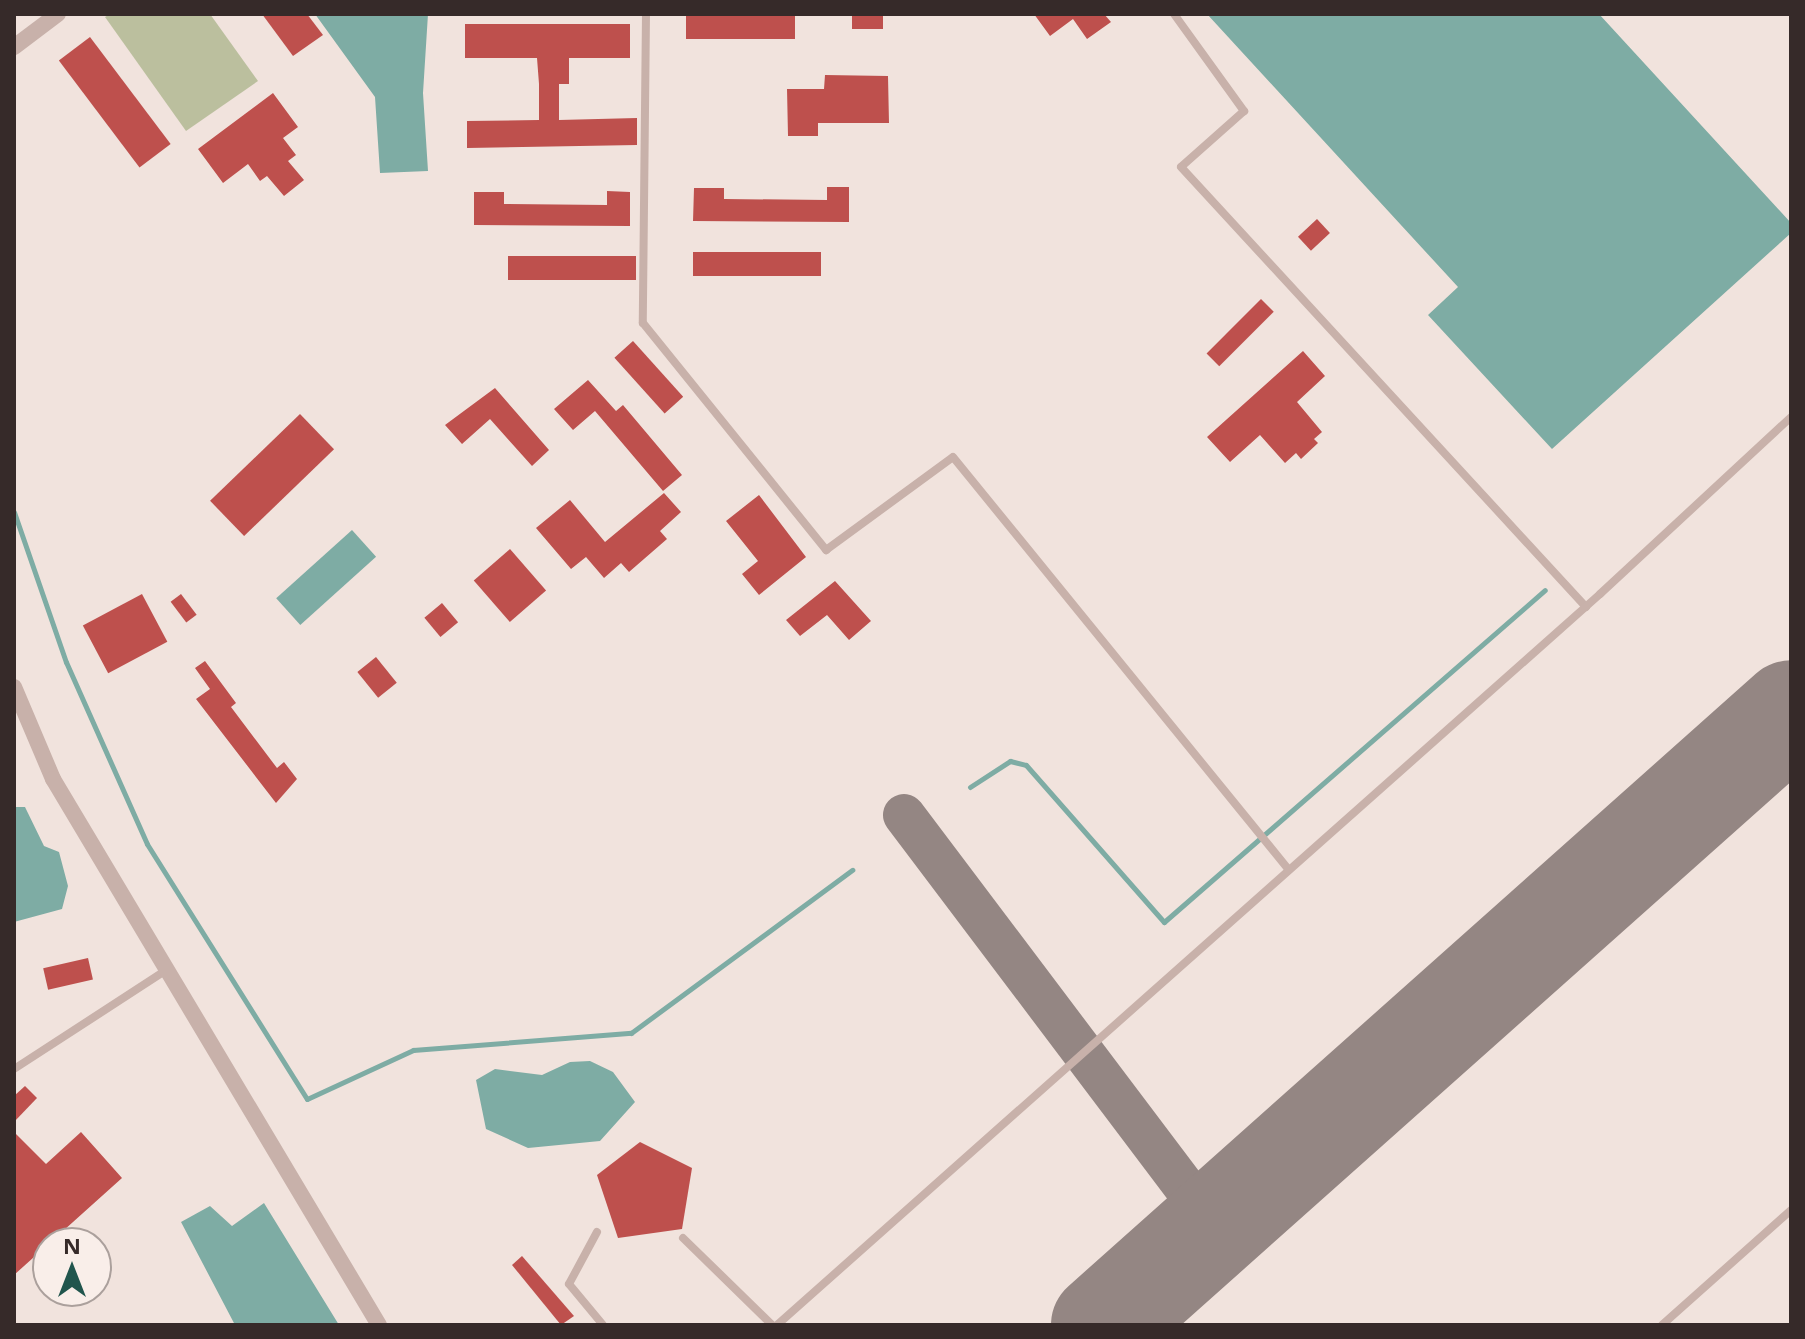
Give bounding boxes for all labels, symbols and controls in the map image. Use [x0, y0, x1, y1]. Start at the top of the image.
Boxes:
north arrow [32, 1227, 112, 1307]
text: N [63, 1230, 81, 1260]

